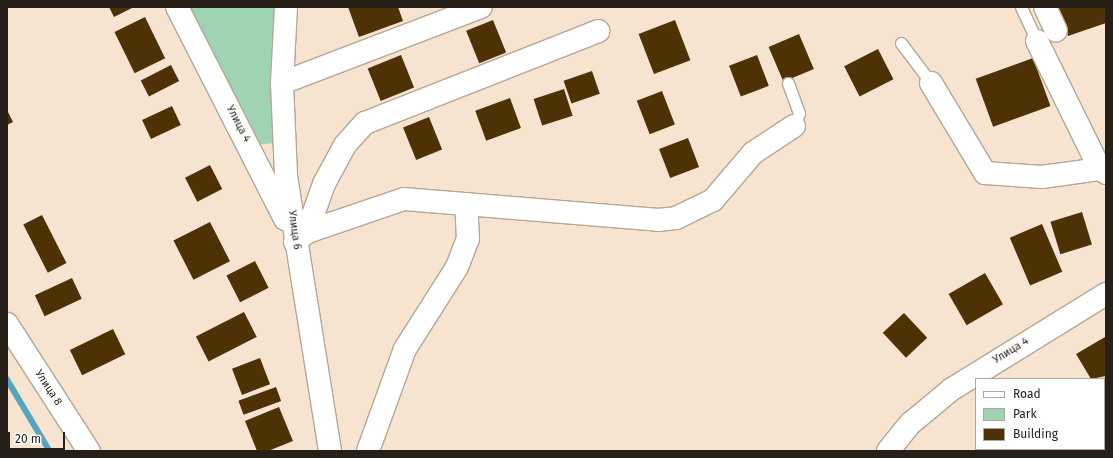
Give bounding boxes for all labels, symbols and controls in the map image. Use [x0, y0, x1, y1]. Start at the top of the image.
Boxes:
street label: Улица 4 [223, 103, 253, 145]
street label: Улица 6 [285, 210, 303, 250]
street label: Улица 4 [991, 335, 1031, 367]
street label: Улица 8 [32, 368, 64, 408]
legend [975, 378, 1105, 450]
text: Road [1013, 387, 1041, 401]
text: Park [1013, 407, 1037, 421]
scale bar [10, 424, 67, 450]
text: Building [1013, 427, 1058, 441]
text: 20 m [15, 432, 41, 446]

